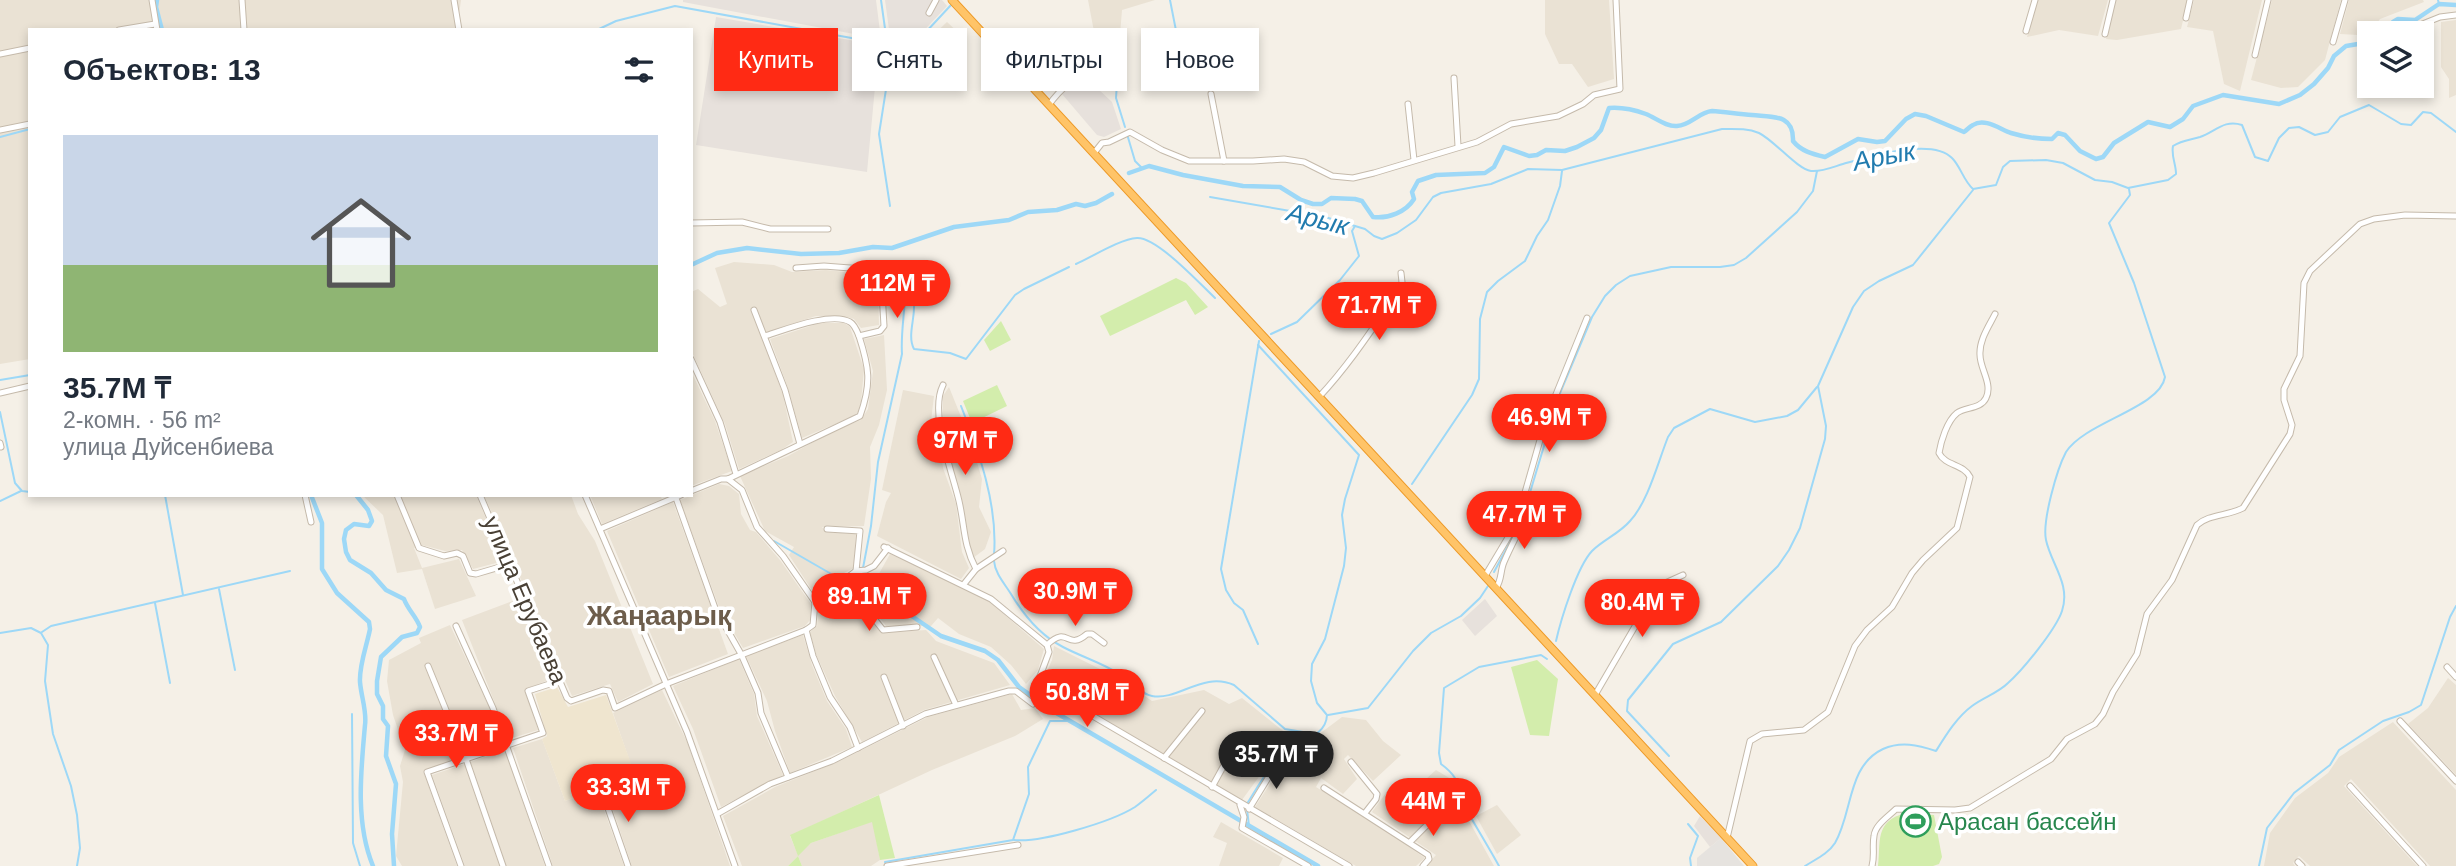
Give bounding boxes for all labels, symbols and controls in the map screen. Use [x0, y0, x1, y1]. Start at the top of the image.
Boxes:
map controls [2357, 21, 2434, 98]
button: layers [2357, 21, 2434, 98]
chip: Купить [714, 28, 838, 91]
chip: Снять [852, 28, 967, 91]
chip: Фильтры [981, 28, 1127, 91]
chip: Новое [1141, 28, 1259, 91]
icon: filters [620, 51, 658, 89]
text: Объектов: 13 [63, 53, 261, 86]
water label: Арык [1848, 135, 1920, 177]
icon: home [298, 180, 424, 306]
water label: Арык [1282, 196, 1354, 242]
pin: 112M ₸ [840, 260, 954, 320]
text: 112M ₸ [859, 270, 935, 296]
pin: 71.7M ₸ [1314, 282, 1444, 342]
text: 71.7M ₸ [1338, 292, 1420, 318]
text: 35.7M ₸ [63, 371, 171, 404]
pin: 46.9M ₸ [1484, 394, 1614, 454]
text: 46.9M ₸ [1508, 404, 1590, 430]
text: 2-комн. · 56 m² [63, 407, 221, 433]
pin: 97M ₸ [916, 418, 1014, 477]
text: 97M ₸ [933, 427, 997, 453]
text: улица Дуйсенбиева [63, 434, 274, 460]
pin: 47.7M ₸ [1459, 491, 1589, 551]
text: 47.7M ₸ [1483, 501, 1565, 527]
street label: улица Ерубаева [478, 512, 573, 688]
pin: 30.9M ₸ [1010, 568, 1140, 628]
pin: 89.1M ₸ [804, 574, 934, 633]
text: 30.9M ₸ [1034, 578, 1116, 604]
pin: 80.4M ₸ [1577, 580, 1707, 639]
text: 89.1M ₸ [828, 583, 910, 609]
text: 80.4M ₸ [1601, 589, 1683, 615]
district label: Жаңаарық [586, 600, 732, 631]
pin: 50.8M ₸ [1022, 670, 1152, 729]
text: 50.8M ₸ [1046, 679, 1128, 705]
pin: 33.7M ₸ [391, 710, 521, 770]
text: 33.7M ₸ [415, 720, 497, 746]
pin: 35.7M ₸ [1211, 732, 1341, 791]
text: 35.7M ₸ [1235, 741, 1317, 767]
pin: 33.3M ₸ [563, 764, 693, 824]
text: 33.3M ₸ [587, 774, 669, 800]
pin: 44M ₸ [1384, 778, 1482, 838]
text: 44M ₸ [1401, 788, 1465, 814]
sports icon: Арасан бассейн [1898, 805, 1932, 839]
place label: Арасан бассейн [1938, 808, 2117, 835]

